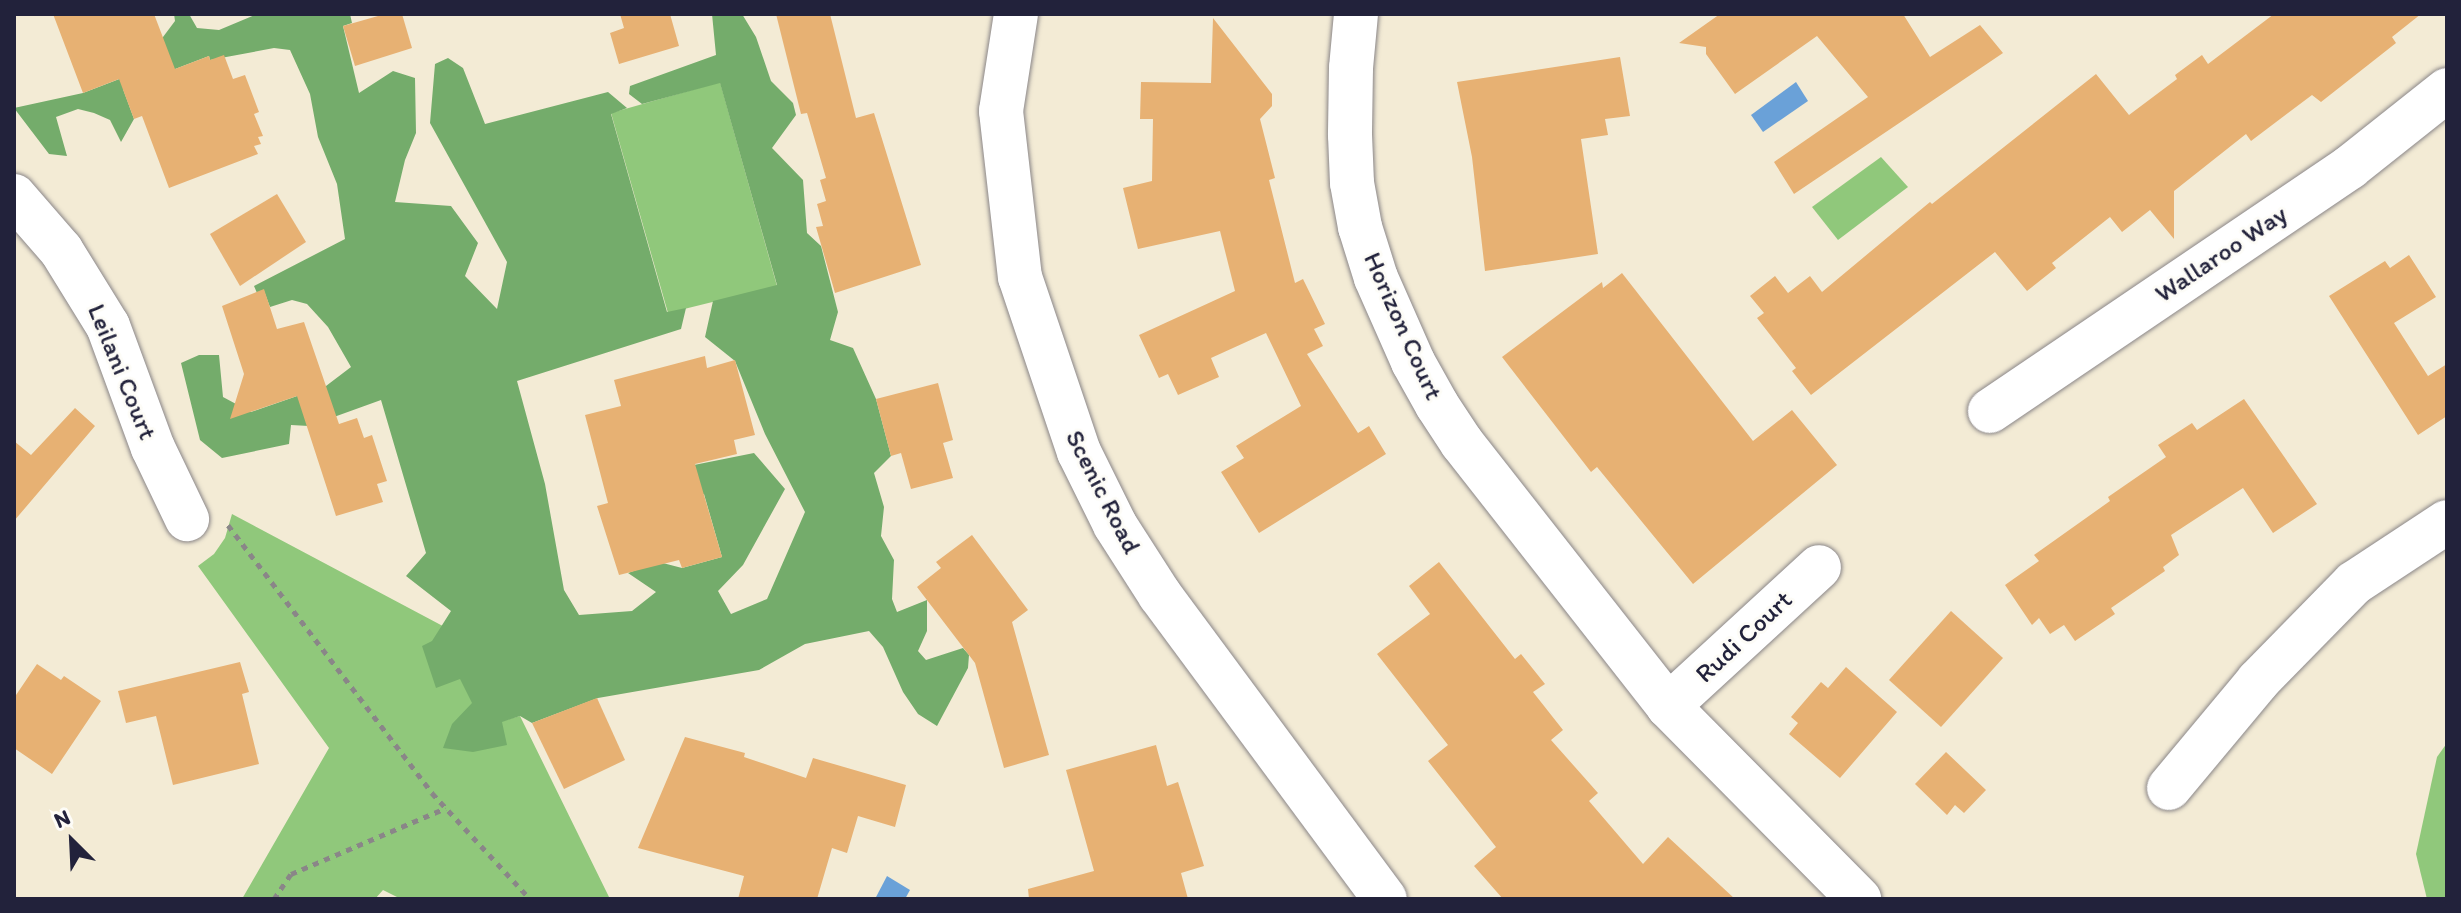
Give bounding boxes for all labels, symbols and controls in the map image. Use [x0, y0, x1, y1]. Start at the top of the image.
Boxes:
street label: Wallaroo Way [2149, 199, 2293, 309]
street label: Horizon Court [1357, 247, 1449, 405]
street label: Leilani Court [81, 300, 163, 444]
street label: Scenic Road [1059, 425, 1147, 559]
street label: Rudi Court [1689, 584, 1799, 690]
north arrow [32, 801, 112, 881]
text: N [50, 803, 74, 834]

